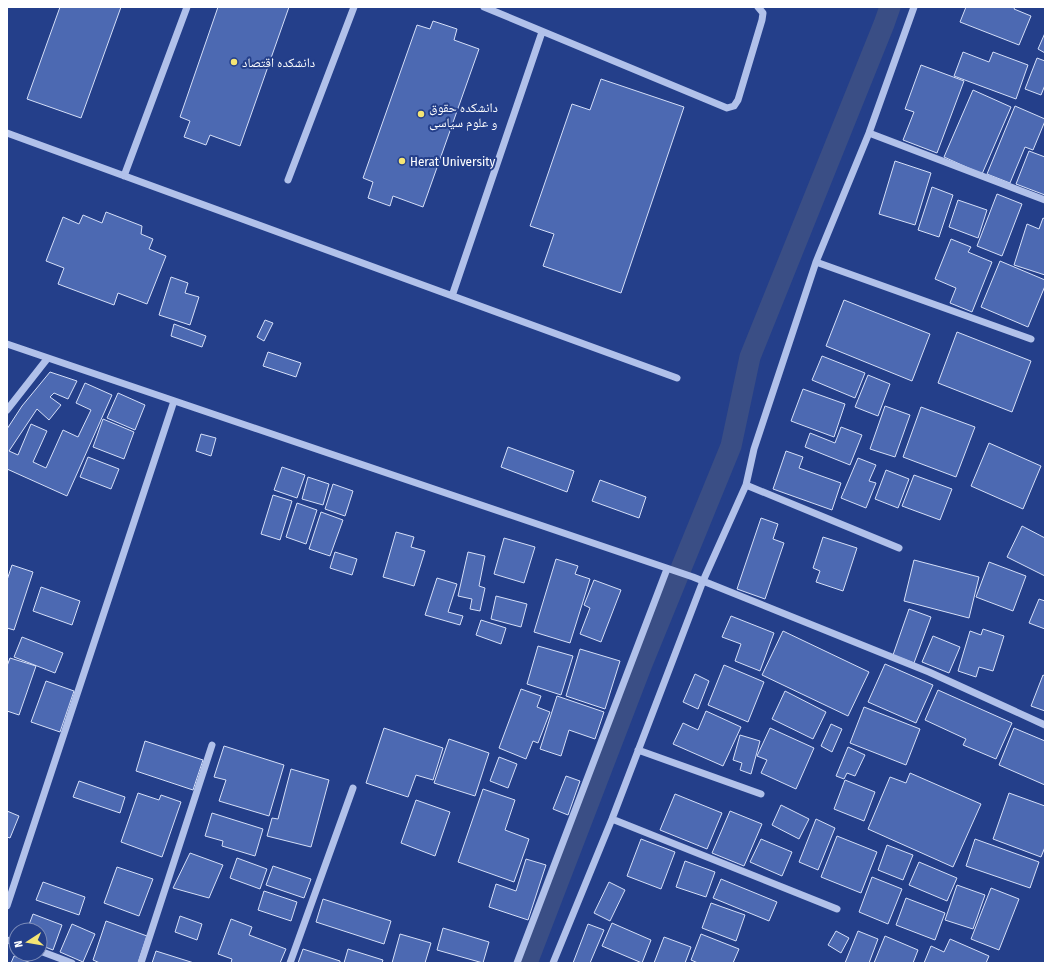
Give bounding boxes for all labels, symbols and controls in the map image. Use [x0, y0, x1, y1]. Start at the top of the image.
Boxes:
place label: دانشکده اقتصاد [242, 55, 315, 70]
marker: دانشکده اقتصاد [229, 57, 239, 67]
place label: دانشکده حقوق و علوم سیاسی [429, 100, 498, 131]
marker: دانشکده حقوق و علوم سیاسی [416, 109, 426, 119]
place label: Herat University [410, 154, 495, 169]
marker: Herat University [397, 156, 407, 166]
north arrow [8, 922, 48, 962]
text: N [12, 939, 26, 949]

